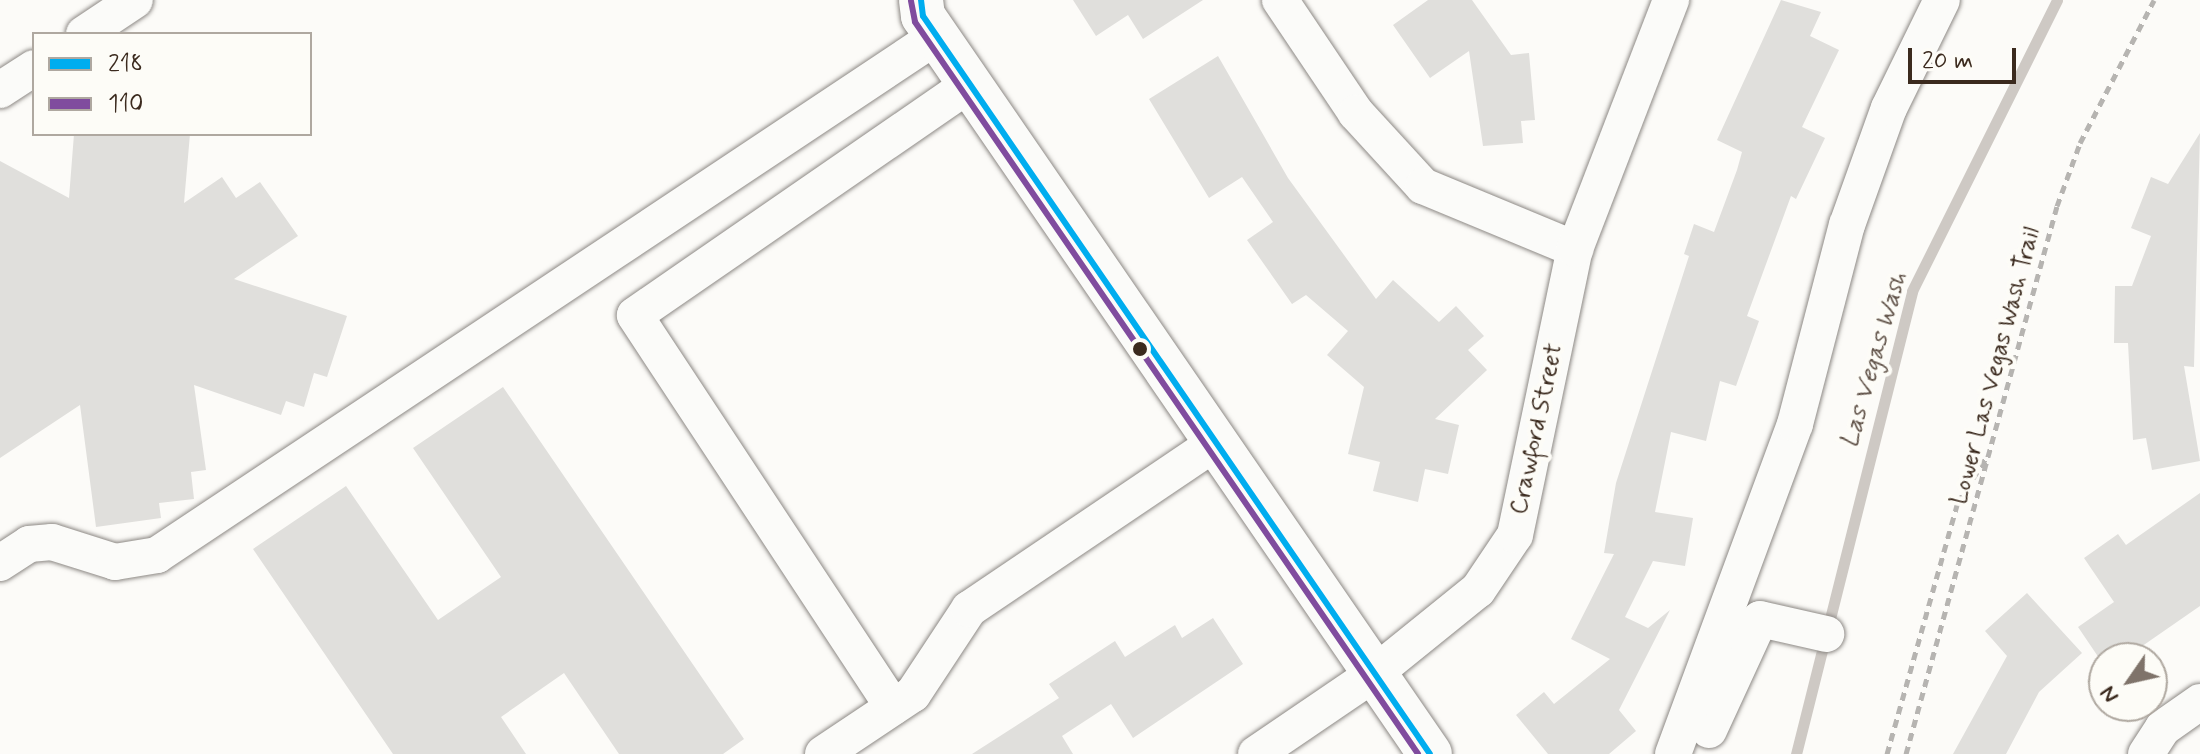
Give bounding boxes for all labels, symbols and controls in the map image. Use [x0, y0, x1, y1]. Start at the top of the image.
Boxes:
legend [32, 32, 312, 136]
scale bar [1912, 32, 2020, 82]
text: 20 m [1922, 46, 1973, 77]
text: 218 [108, 49, 143, 80]
text: 110 [108, 89, 143, 120]
street label: Lower Las Vegas Wash Trail [1946, 226, 2046, 506]
water label: Las Vegas Wash [1836, 271, 1914, 449]
unlabelled marker [1132, 341, 1148, 357]
street label: Crawford Street [1505, 341, 1569, 517]
north arrow [2088, 642, 2168, 722]
text: N [2094, 680, 2125, 708]

